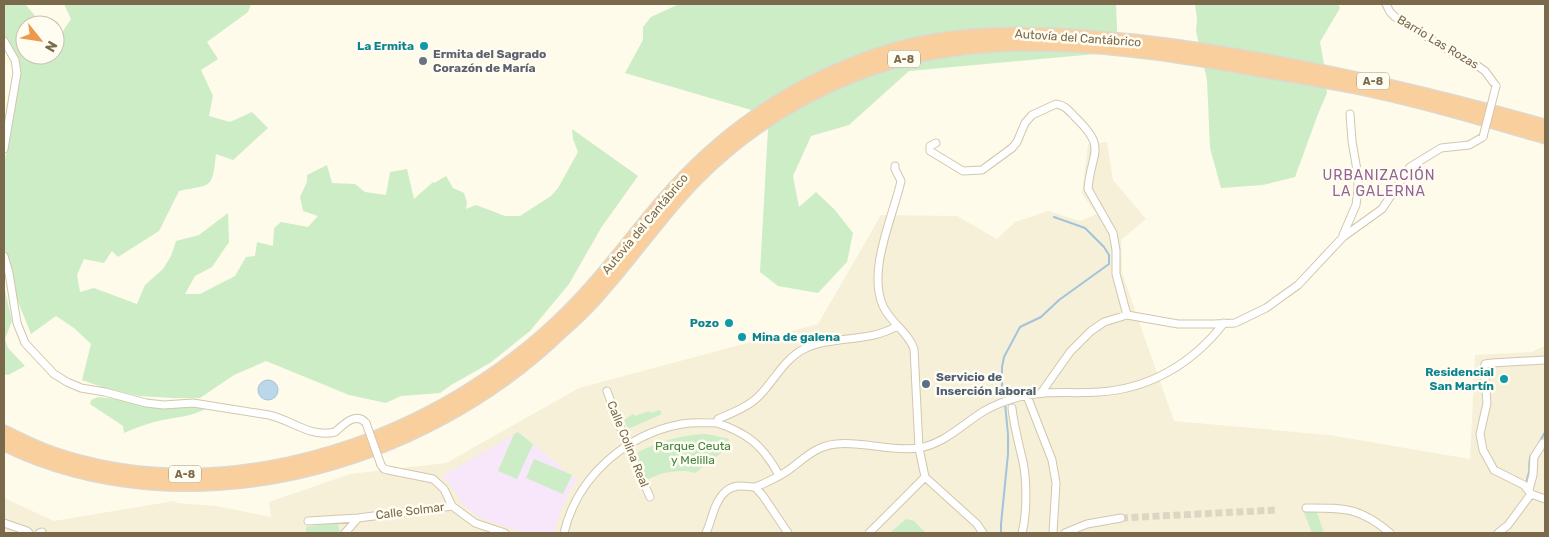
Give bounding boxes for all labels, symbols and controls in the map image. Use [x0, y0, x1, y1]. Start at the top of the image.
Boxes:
street label: Barrio Las Rozas [1395, 12, 1481, 72]
north arrow [15, 15, 65, 65]
street label: Autovía del Cantábrico [1014, 27, 1142, 49]
text: N [41, 38, 61, 55]
place label: La Ermita [357, 39, 414, 53]
marker: La Ermita [418, 40, 430, 52]
place label: Ermita del Sagrado Corazón de María [433, 47, 546, 75]
road number: A-8 [888, 51, 920, 68]
marker: Ermita del Sagrado Corazón de María [417, 55, 429, 67]
road number: A-8 [1357, 72, 1389, 90]
district label: URBANIZACIÓN LA GALERNA [1322, 166, 1436, 200]
street label: Autovía del Cantábrico [599, 171, 691, 277]
place label: Pozo [690, 316, 719, 330]
marker: Pozo [723, 317, 735, 329]
place label: Mina de galena [752, 330, 840, 344]
marker: Mina de galena [736, 331, 748, 343]
place label: Residencial San Martín [1425, 365, 1494, 393]
place label: Servicio de Inserción laboral [936, 370, 1036, 398]
marker: Residencial San Martín [1498, 373, 1510, 385]
marker: Servicio de Inserción laboral [920, 378, 932, 390]
street label: Calle Colina Real [604, 399, 652, 489]
park label: Parque Ceuta y Melilla [655, 439, 731, 467]
road number: A-8 [169, 466, 201, 482]
street label: Calle Solmar [375, 500, 446, 522]

